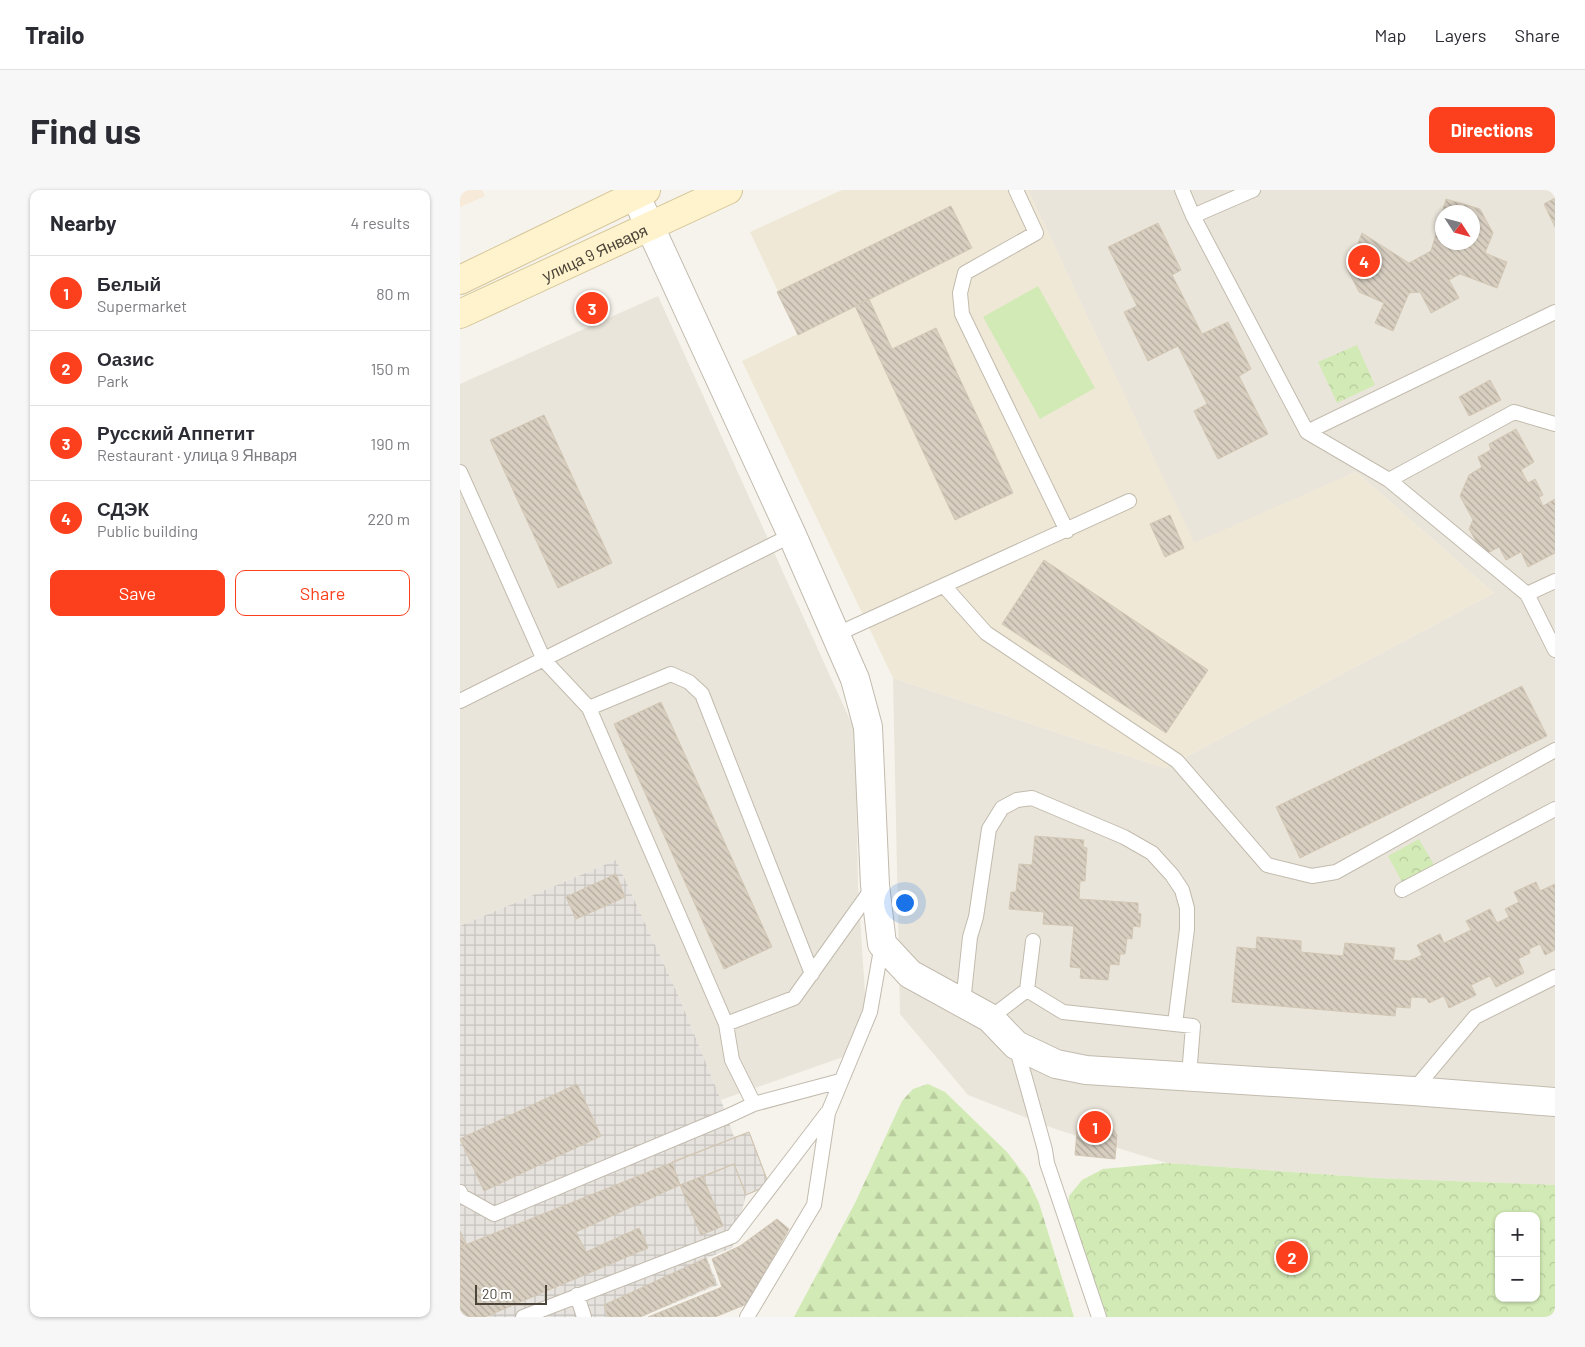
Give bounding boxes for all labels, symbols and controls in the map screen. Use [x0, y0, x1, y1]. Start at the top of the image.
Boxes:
text: Trailo [25, 20, 85, 49]
text: Map [1374, 24, 1406, 46]
text: Layers [1434, 24, 1487, 46]
text: Share [1515, 24, 1560, 46]
button: Directions [1429, 107, 1555, 153]
text: Find us [30, 109, 141, 151]
north arrow [1435, 205, 1480, 250]
text: Nearby [50, 210, 116, 235]
text: 4 results [350, 213, 410, 232]
street label: улица 9 Января [539, 219, 650, 284]
pin: 4 [1348, 242, 1380, 280]
text: Белый [97, 272, 161, 295]
text: 1 [63, 284, 69, 303]
text: 80 m [376, 284, 410, 303]
pin: 3 [576, 289, 608, 327]
text: Supermarket [97, 296, 187, 315]
text: Оазис [97, 347, 154, 370]
text: 2 [62, 359, 70, 378]
text: 150 m [371, 359, 410, 378]
text: Park [97, 371, 128, 390]
text: Русский Аппетит [97, 421, 255, 444]
text: 3 [62, 434, 70, 453]
text: 190 m [371, 434, 410, 453]
text: Restaurant · улица 9 Января [97, 445, 297, 464]
text: СДЭК [97, 497, 149, 520]
text: 4 [61, 509, 71, 528]
text: 220 m [367, 509, 410, 528]
text: Public building [97, 521, 198, 540]
button: Save [50, 570, 225, 616]
button: Share [235, 570, 410, 616]
your location [892, 890, 918, 916]
pin: 1 [1079, 1108, 1111, 1146]
map controls [1495, 1212, 1540, 1302]
button: + [1495, 1212, 1540, 1257]
pin: 2 [1276, 1238, 1308, 1276]
button: − [1495, 1257, 1540, 1302]
scale bar [475, 1282, 548, 1305]
text: 20 m [482, 1285, 512, 1302]

